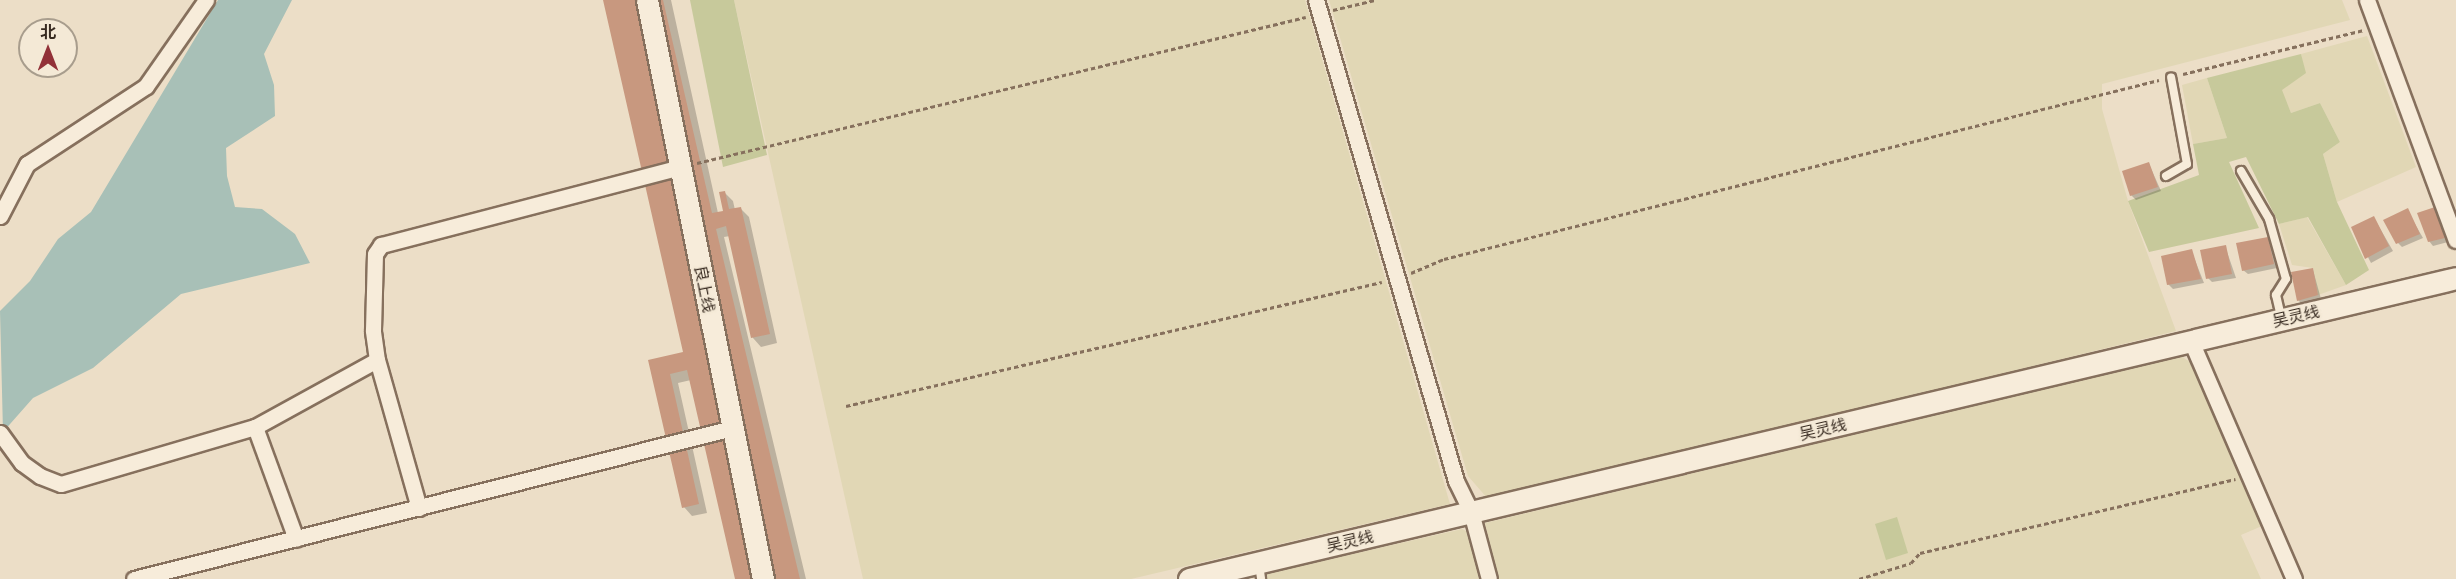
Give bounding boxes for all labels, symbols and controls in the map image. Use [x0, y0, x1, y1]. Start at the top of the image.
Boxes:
north arrow [18, 18, 78, 78]
text: 北 [40, 21, 56, 43]
street label: 良上线 [691, 264, 719, 314]
street label: 吴灵线 [2270, 301, 2322, 331]
street label: 吴灵线 [1797, 414, 1849, 444]
street label: 吴灵线 [1324, 526, 1376, 556]

